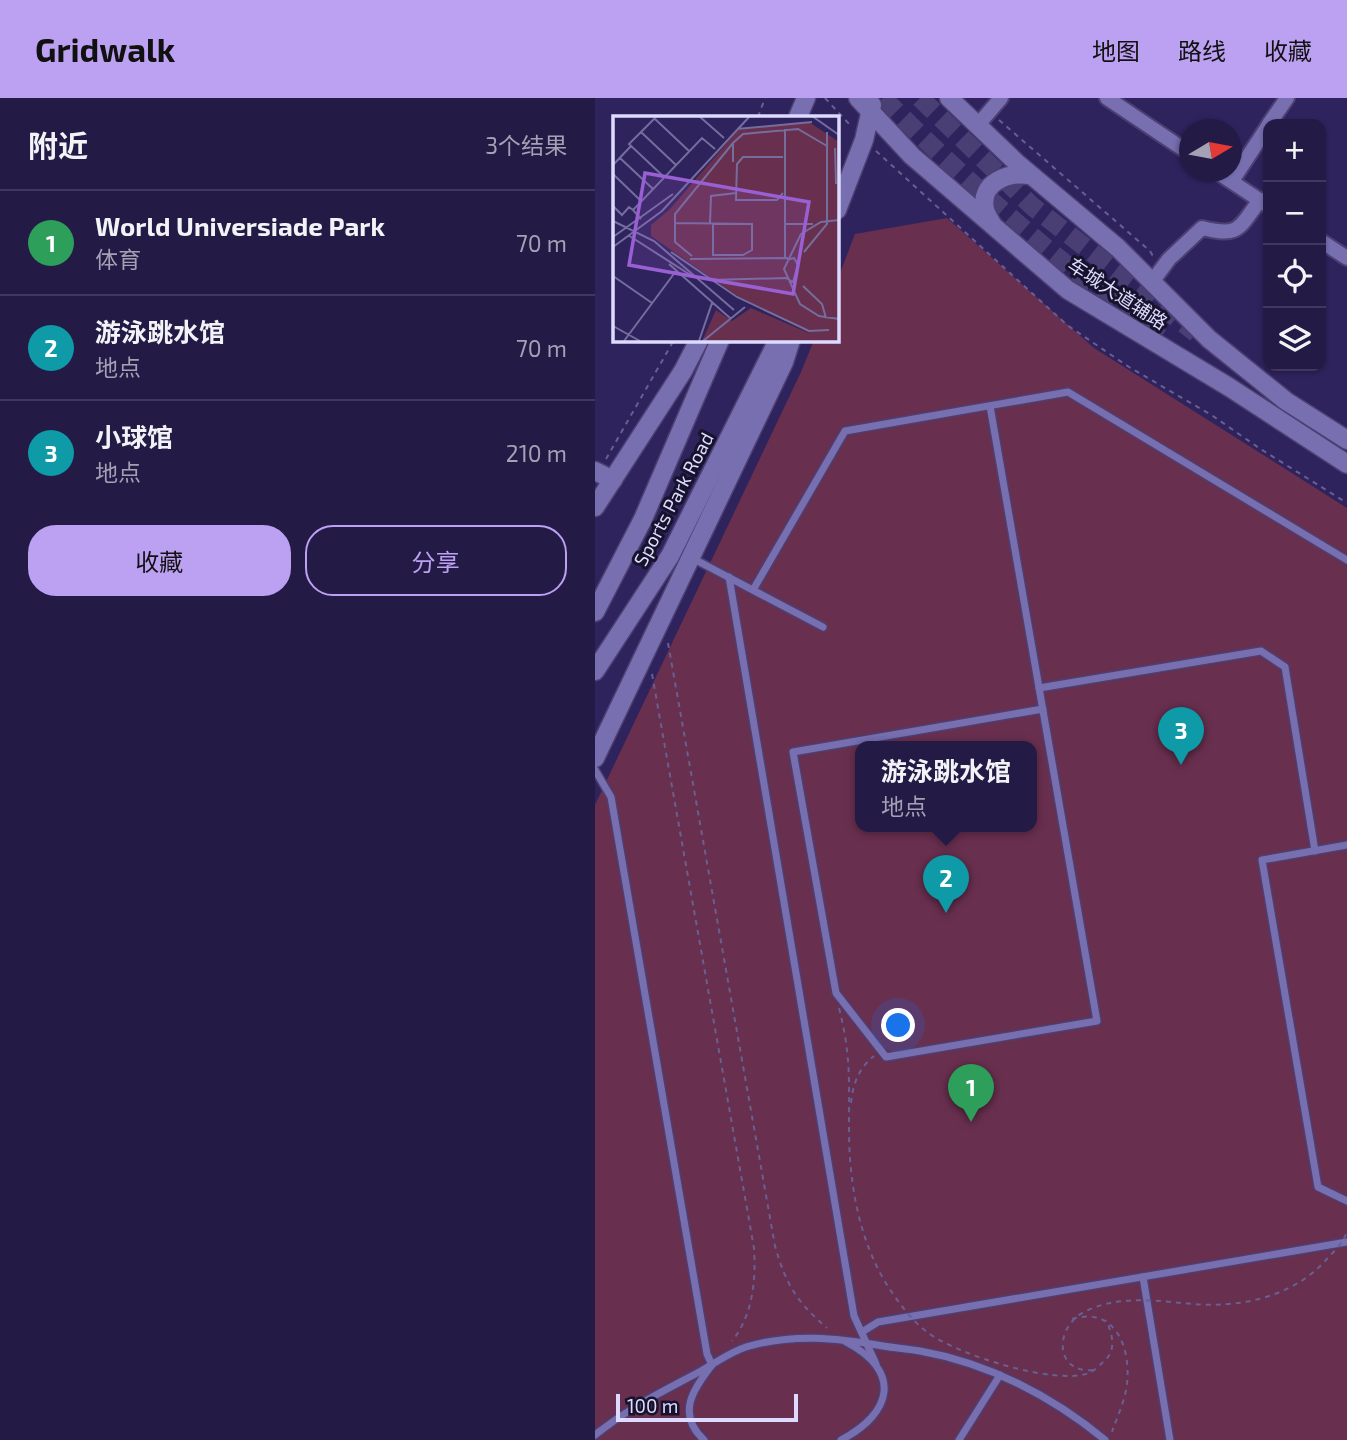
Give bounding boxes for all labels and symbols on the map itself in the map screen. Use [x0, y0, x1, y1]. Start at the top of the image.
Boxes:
inset map [613, 116, 838, 341]
north arrow [1179, 119, 1242, 182]
street label: 车城大道辅路 [1064, 252, 1172, 334]
street label: Sports Park Road [628, 428, 718, 570]
pin: 3 [1158, 707, 1204, 765]
pin: 2 [923, 855, 969, 913]
your location [881, 1008, 915, 1042]
pin: 1 [948, 1064, 994, 1122]
scale bar [616, 1391, 798, 1423]

